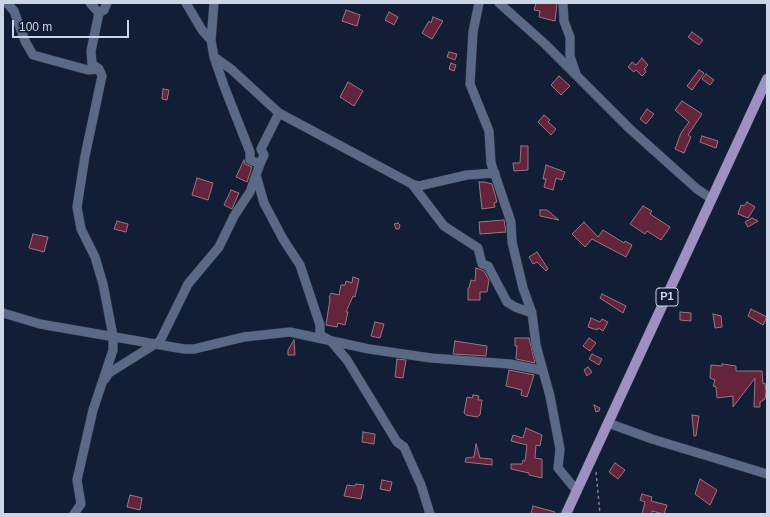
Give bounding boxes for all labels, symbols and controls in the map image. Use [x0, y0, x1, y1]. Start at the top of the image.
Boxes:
scale bar [14, 12, 131, 38]
text: 100 m [19, 20, 52, 34]
road number: P1 [656, 288, 678, 306]

